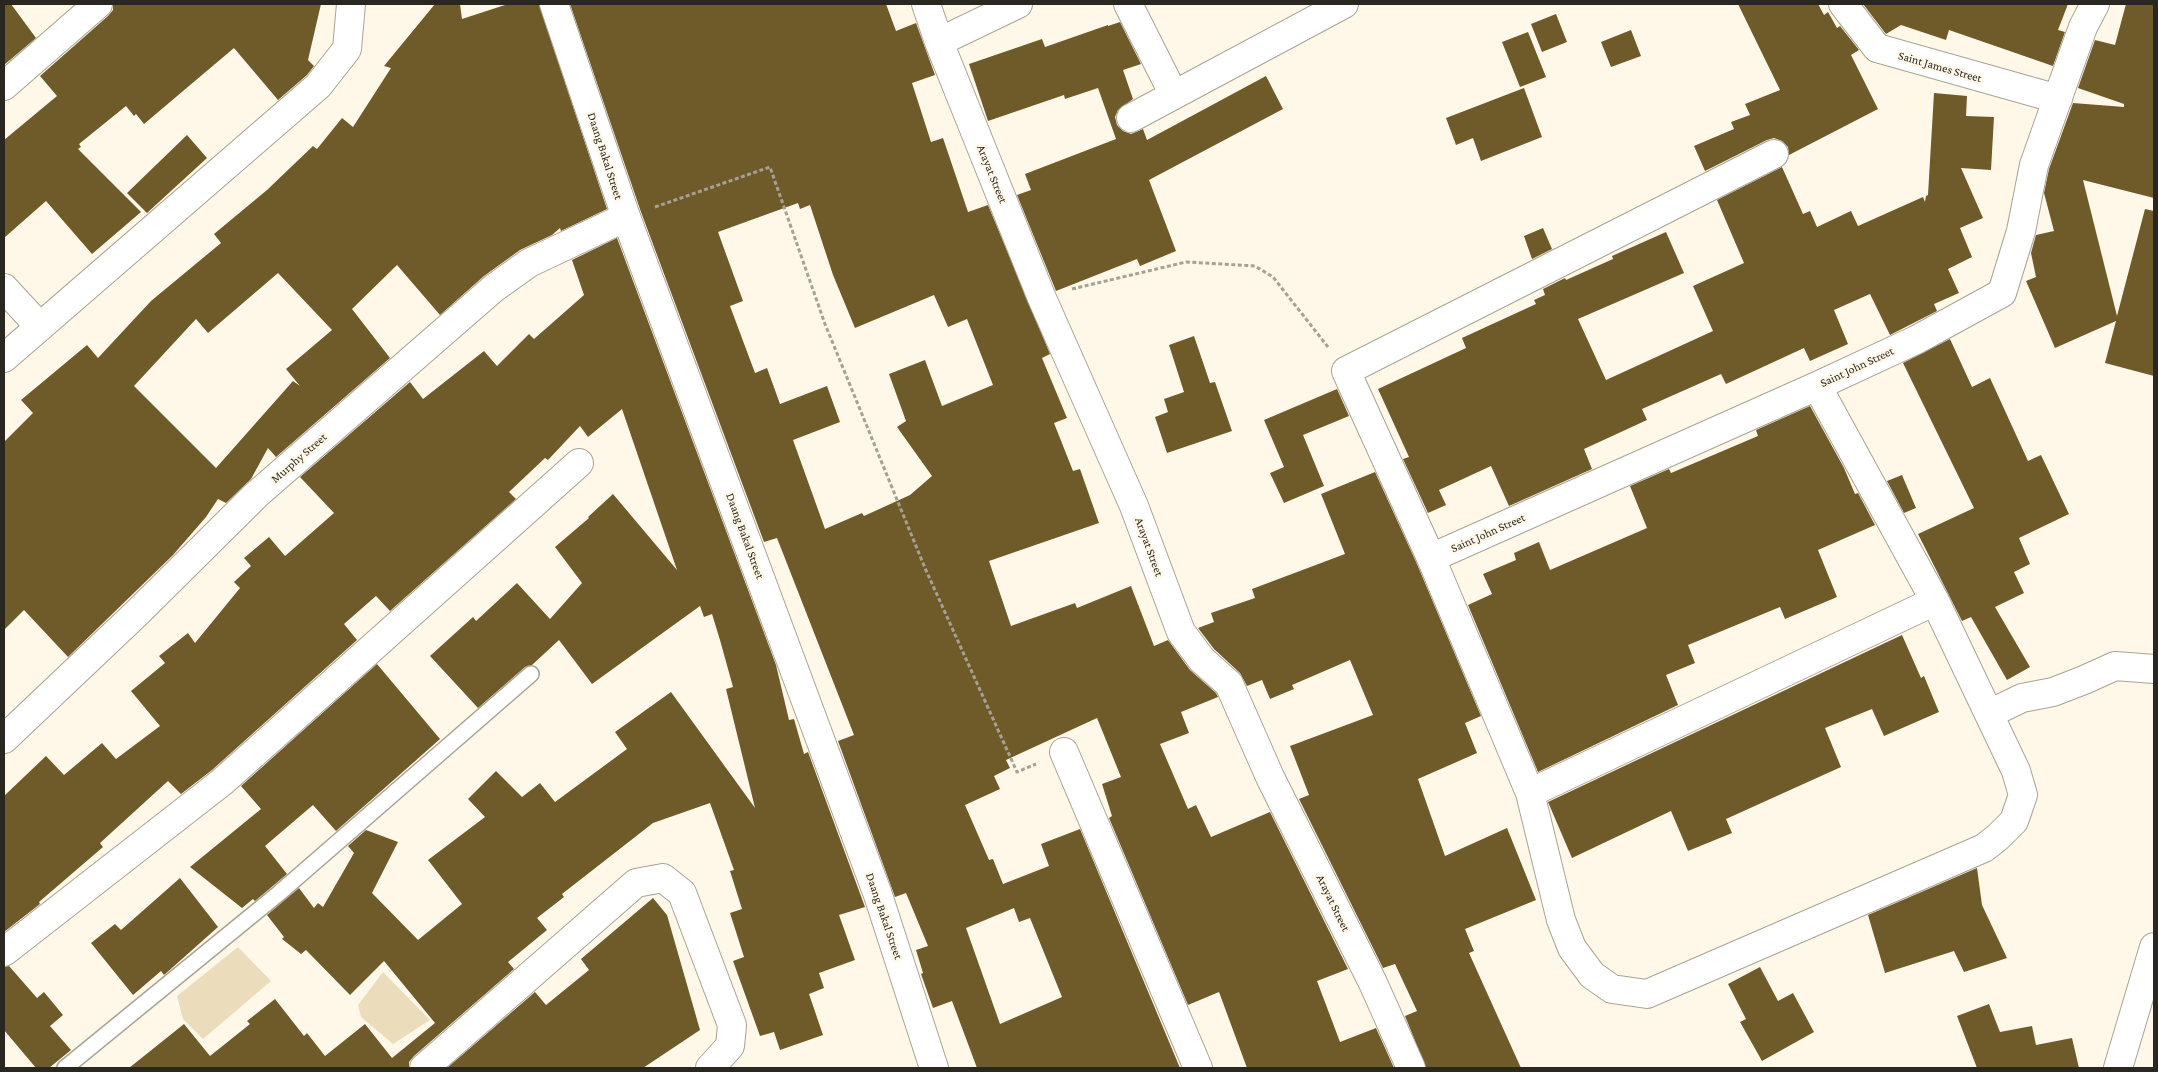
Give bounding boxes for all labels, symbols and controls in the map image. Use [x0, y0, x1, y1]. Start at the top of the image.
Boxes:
street label: Saint James Street [1897, 48, 1983, 86]
street label: Daang Bakal Street [584, 111, 626, 201]
street label: Arayat Street [974, 143, 1010, 205]
street label: Saint John Street [1818, 344, 1896, 390]
street label: Murphy Street [268, 430, 330, 486]
street label: Daang Bakal Street [723, 491, 767, 581]
street label: Saint John Street [1449, 510, 1527, 556]
street label: Arayat Street [1132, 516, 1166, 578]
street label: Daang Bakal Street [862, 871, 906, 961]
street label: Arayat Street [1313, 872, 1353, 934]

